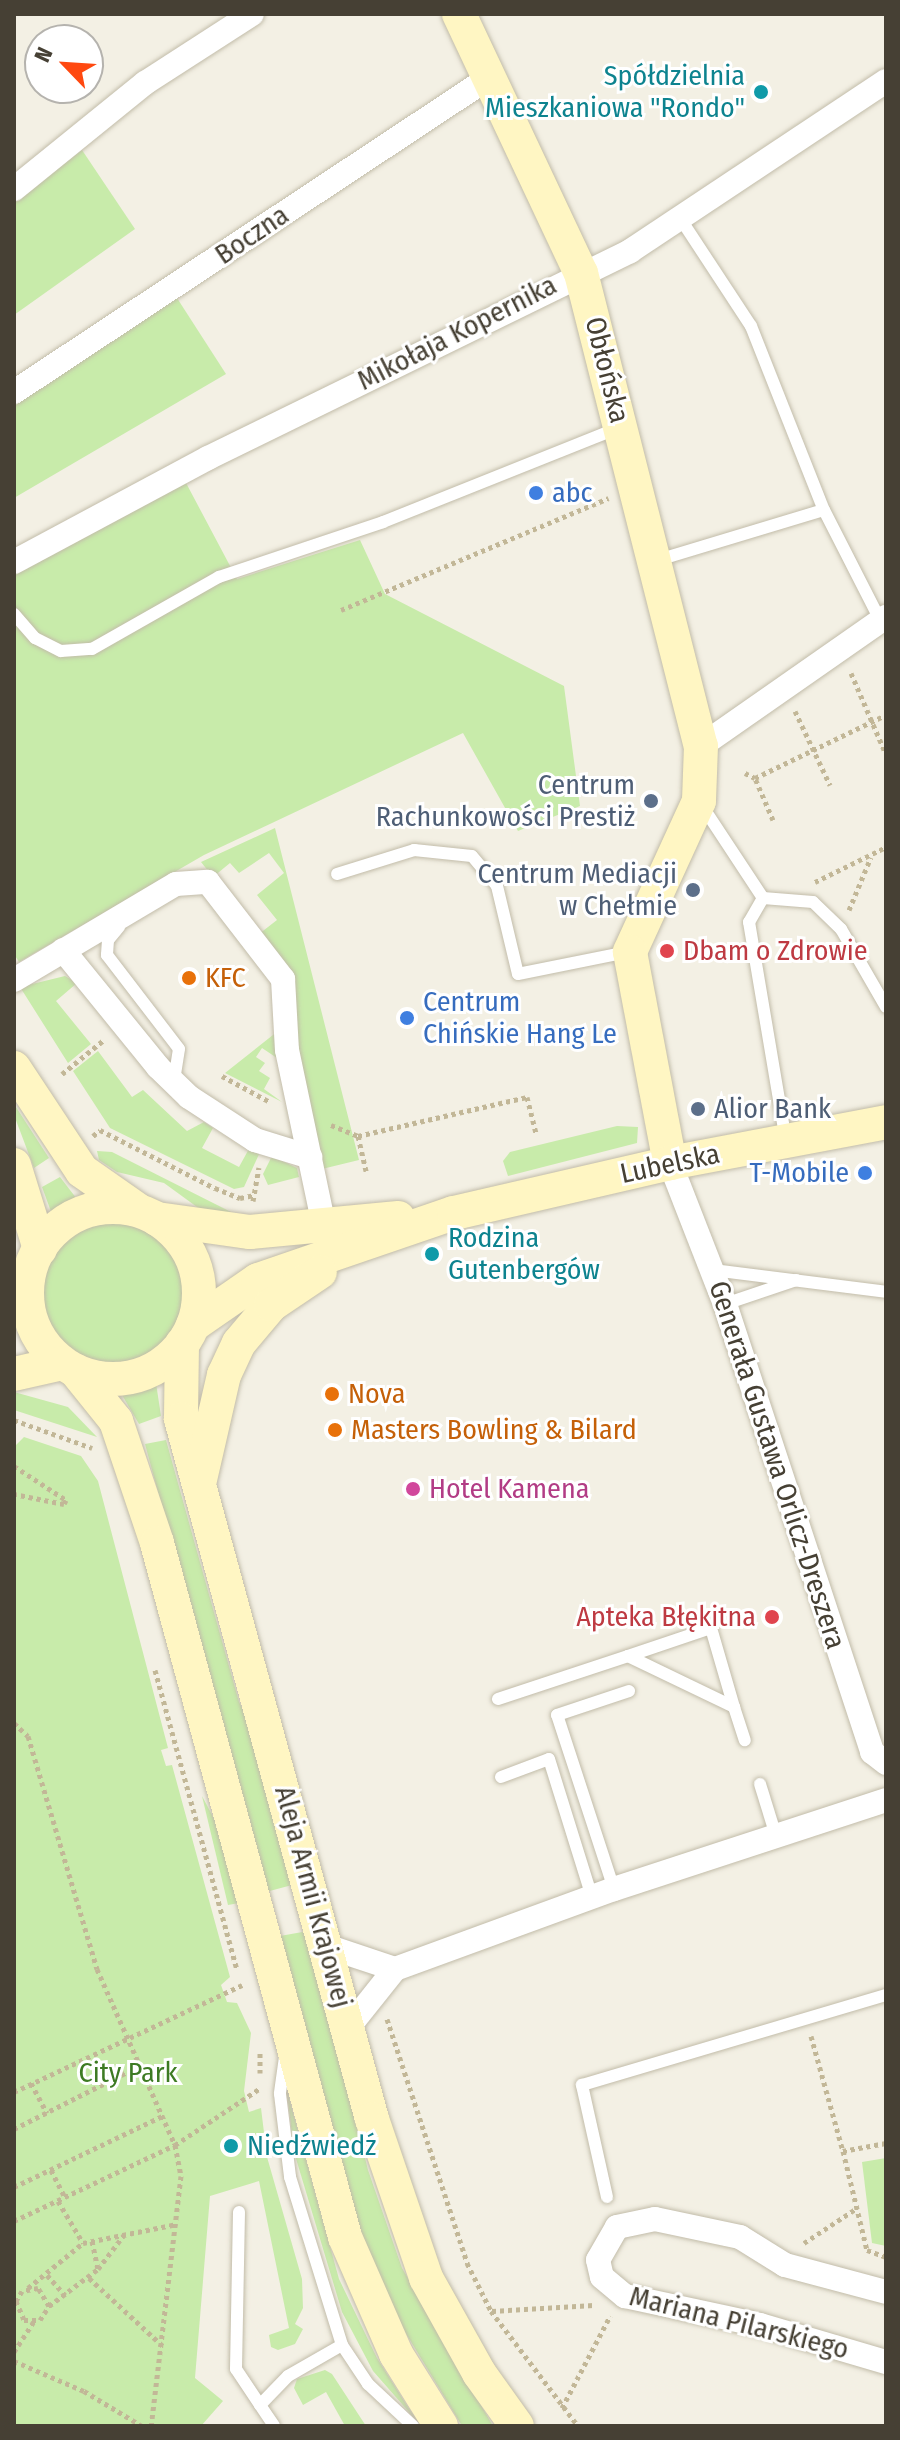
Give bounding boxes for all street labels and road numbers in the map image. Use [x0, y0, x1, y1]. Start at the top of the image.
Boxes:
street label: Boczna [209, 198, 295, 272]
street label: Mikołaja Kopernika [352, 268, 562, 398]
street label: Obłońska [578, 313, 636, 427]
street label: Lubelska [617, 1137, 723, 1191]
street label: Generała Gustawa Orlicz-Dreszera [702, 1277, 852, 1653]
street label: Aleja Armii Krajowej [267, 1783, 359, 2011]
street label: Mariana Pilarskiego [626, 2280, 852, 2366]

